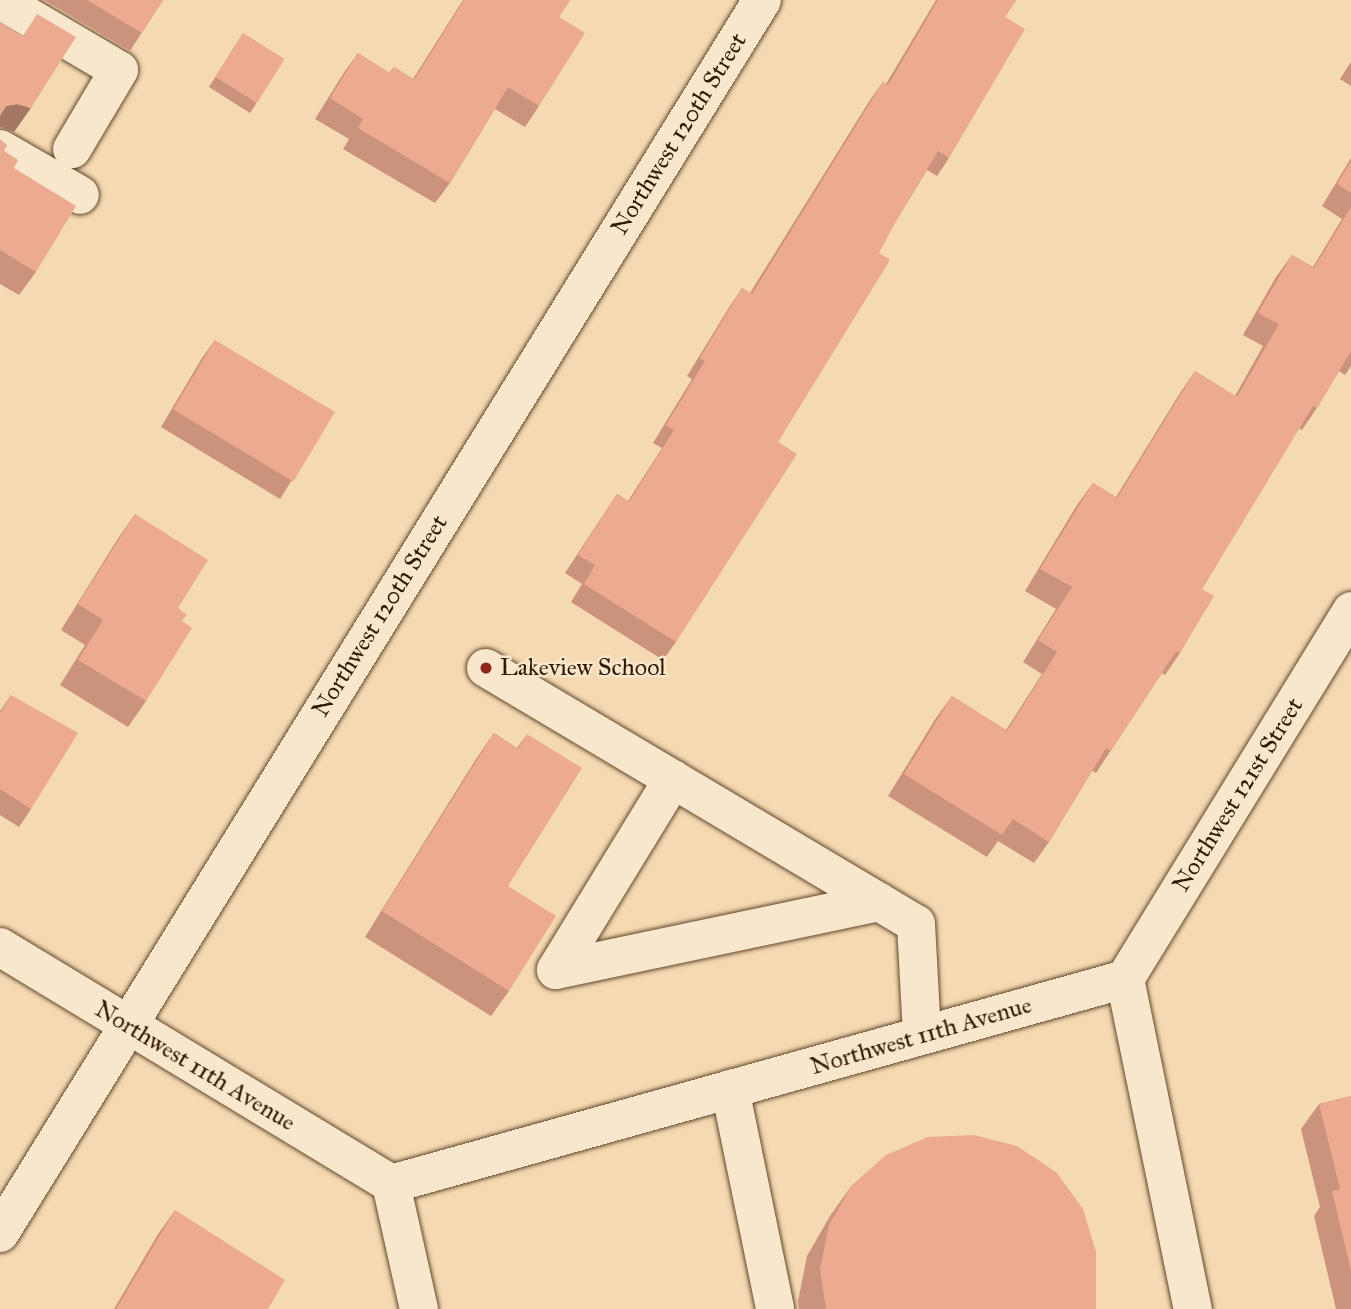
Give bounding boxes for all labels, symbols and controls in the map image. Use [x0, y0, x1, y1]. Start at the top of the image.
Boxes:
street label: Northwest 120th Street [605, 28, 753, 240]
street label: Northwest 120th Street [306, 510, 454, 722]
place label: Lakeview School [500, 654, 666, 682]
marker: Lakeview School [478, 660, 494, 676]
street label: Northwest 121st Street [1167, 693, 1309, 897]
street label: Northwest 11th Avenue [807, 991, 1035, 1081]
street label: Northwest 11th Avenue [90, 995, 300, 1137]

